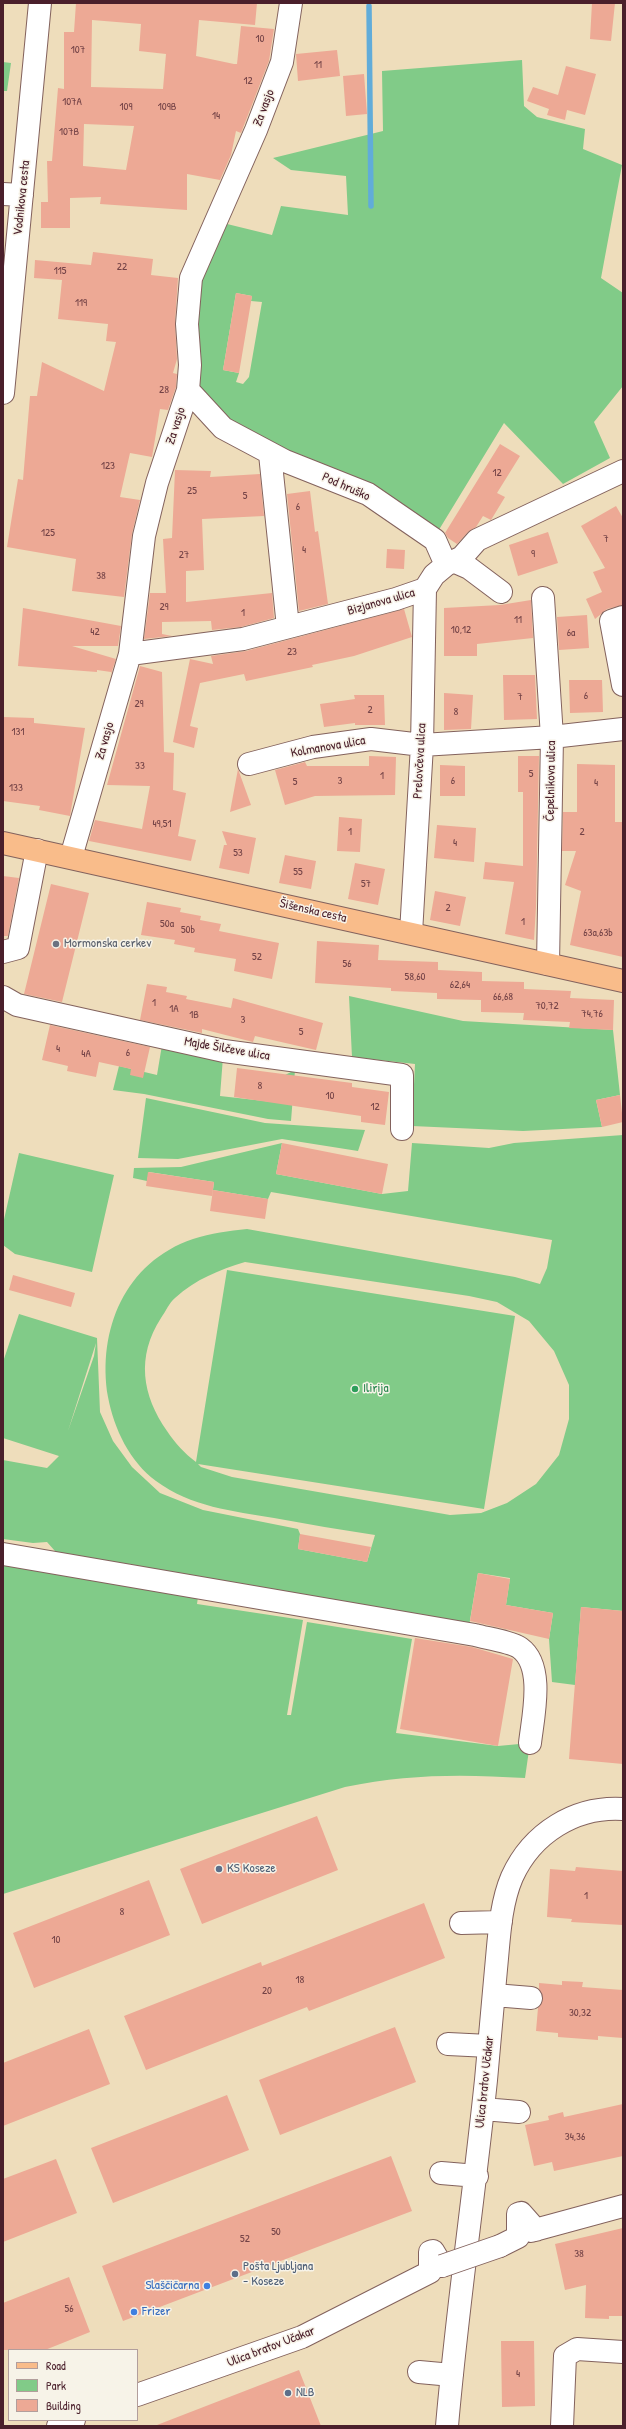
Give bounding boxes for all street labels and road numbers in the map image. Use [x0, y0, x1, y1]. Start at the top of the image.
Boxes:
street label: Za vasjo [250, 87, 278, 129]
street label: Vodnikova cesta [10, 160, 34, 236]
street label: Za vasjo [163, 405, 189, 447]
street label: Pod hruško [320, 470, 372, 504]
street label: Bizjanova ulica [346, 585, 416, 619]
street label: Za vasjo [92, 720, 118, 762]
street label: Prelovčeva ulica [410, 723, 430, 799]
street label: Kolmanova ulica [289, 733, 367, 761]
street label: Čepelnikova ulica [542, 740, 560, 822]
street label: Šišenska cesta [278, 896, 348, 926]
street label: Majde Šilčeve ulica [183, 1034, 271, 1064]
street label: Ulica bratov Učakar [472, 2035, 498, 2129]
street label: Ulica bratov Učakar [225, 2323, 317, 2371]

